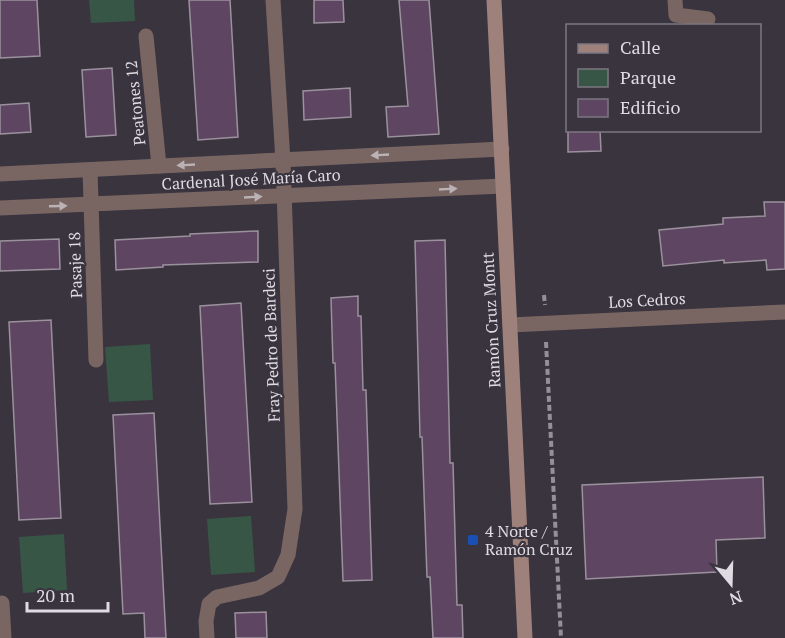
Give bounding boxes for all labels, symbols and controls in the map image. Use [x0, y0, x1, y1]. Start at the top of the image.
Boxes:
legend [566, 24, 761, 132]
text: Calle [620, 35, 661, 59]
street label: Peatones 12 [120, 59, 150, 147]
text: Parque [620, 65, 676, 89]
text: Edificio [620, 95, 680, 119]
one-way arrow [371, 151, 390, 160]
one-way arrow [176, 161, 195, 170]
street label: Cardenal José María Caro [161, 163, 341, 195]
one-way arrow [439, 184, 458, 193]
one-way arrow [244, 193, 263, 202]
one-way arrow [49, 201, 68, 211]
street label: Pasaje 18 [63, 232, 87, 298]
street label: Ramón Cruz Montt [476, 252, 506, 388]
street label: Fray Pedro de Bardeci [257, 268, 285, 422]
street label: Los Cedros [608, 287, 686, 313]
place label: 4 Norte / Ramón Cruz [485, 520, 573, 560]
marker: 4 Norte / Ramón Cruz [466, 533, 480, 547]
north arrow [701, 554, 761, 614]
scale bar [27, 575, 108, 613]
text: 20 m [36, 583, 76, 607]
text: N [727, 586, 745, 611]

